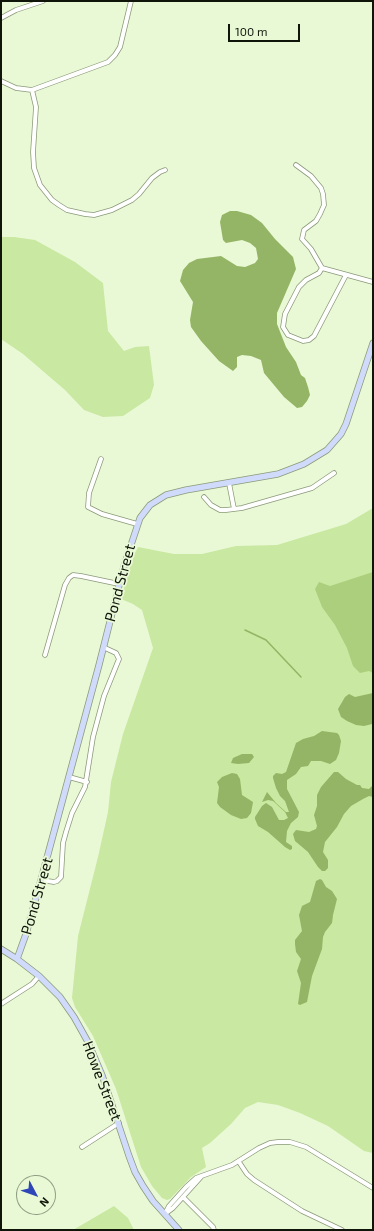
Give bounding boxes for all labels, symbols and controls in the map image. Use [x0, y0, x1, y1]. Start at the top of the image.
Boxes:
scale bar [230, 16, 302, 42]
text: 100 m [235, 24, 267, 38]
street label: Pond Street [101, 542, 139, 624]
street label: Pond Street [17, 855, 57, 937]
street label: Howe Street [79, 1039, 125, 1123]
north arrow [16, 1175, 56, 1215]
text: N [37, 1195, 52, 1210]

